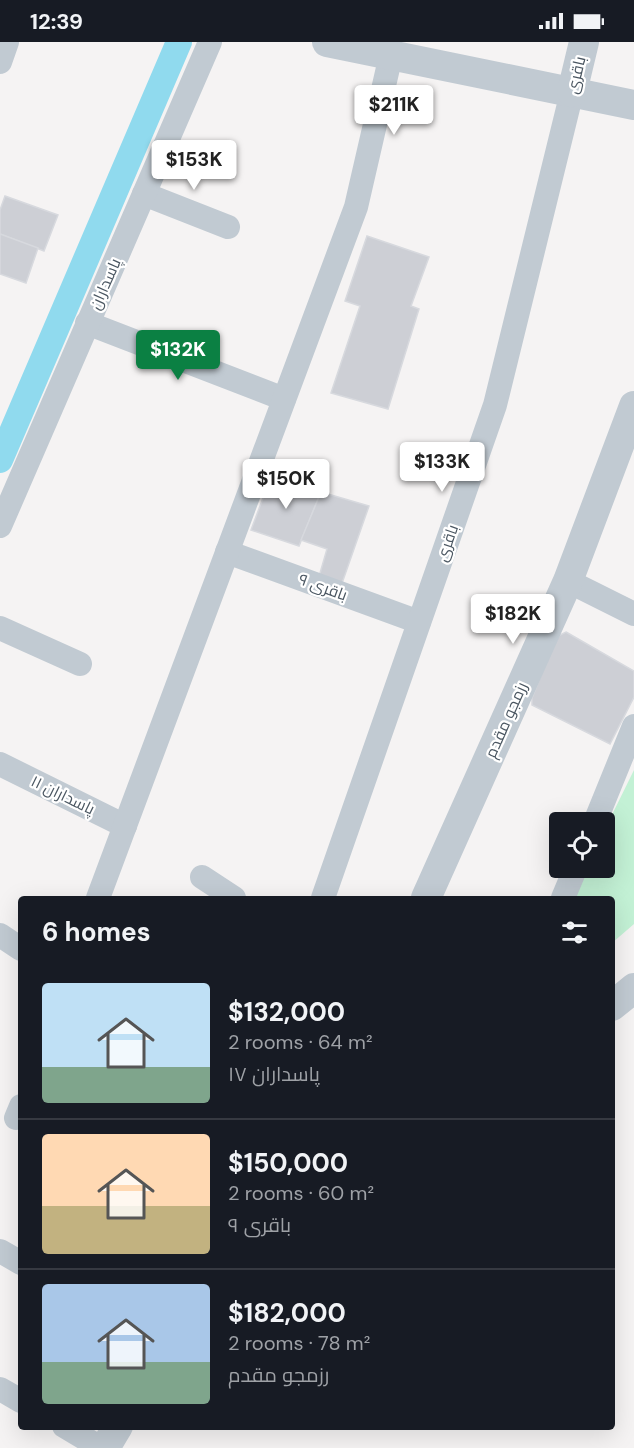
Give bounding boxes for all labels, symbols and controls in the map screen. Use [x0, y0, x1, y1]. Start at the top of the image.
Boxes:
text: 12:39 [30, 7, 83, 36]
street label: باقری [562, 54, 590, 96]
pin: $211K [352, 85, 436, 136]
text: $211K [368, 91, 420, 117]
pin: $153K [152, 140, 236, 191]
text: $153K [166, 146, 222, 172]
street label: پاسداران [84, 254, 127, 313]
pin: $132K [136, 330, 220, 381]
text: $132K [150, 336, 206, 362]
pin: $133K [400, 442, 484, 493]
text: $133K [414, 448, 470, 474]
pin: $150K [244, 459, 328, 510]
text: $150K [257, 465, 315, 491]
street label: باقری [431, 522, 463, 564]
street label: باقری ۹ [296, 569, 350, 605]
pin: $182K [471, 594, 555, 645]
text: $182K [485, 600, 541, 626]
street label: رزمجو مقدم [480, 679, 533, 762]
street label: پاسداران ۱۱ [27, 771, 99, 821]
map controls [549, 812, 615, 878]
button: locate [549, 812, 615, 878]
text: 6 homes [42, 915, 150, 949]
icon: filters [558, 916, 591, 949]
text: $132,000 [228, 995, 345, 1029]
icon: home [90, 1007, 162, 1079]
text: 2 rooms · 64 m² [228, 1029, 372, 1055]
text: پاسداران ۱۷ [228, 1061, 320, 1087]
text: $150,000 [228, 1146, 348, 1180]
icon: home [90, 1158, 162, 1230]
text: 2 rooms · 60 m² [228, 1180, 374, 1206]
text: باقری ۹ [228, 1212, 291, 1238]
text: $182,000 [228, 1296, 346, 1330]
icon: home [90, 1308, 162, 1380]
text: 2 rooms · 78 m² [228, 1330, 370, 1356]
text: رزمجو مقدم [228, 1362, 329, 1388]

